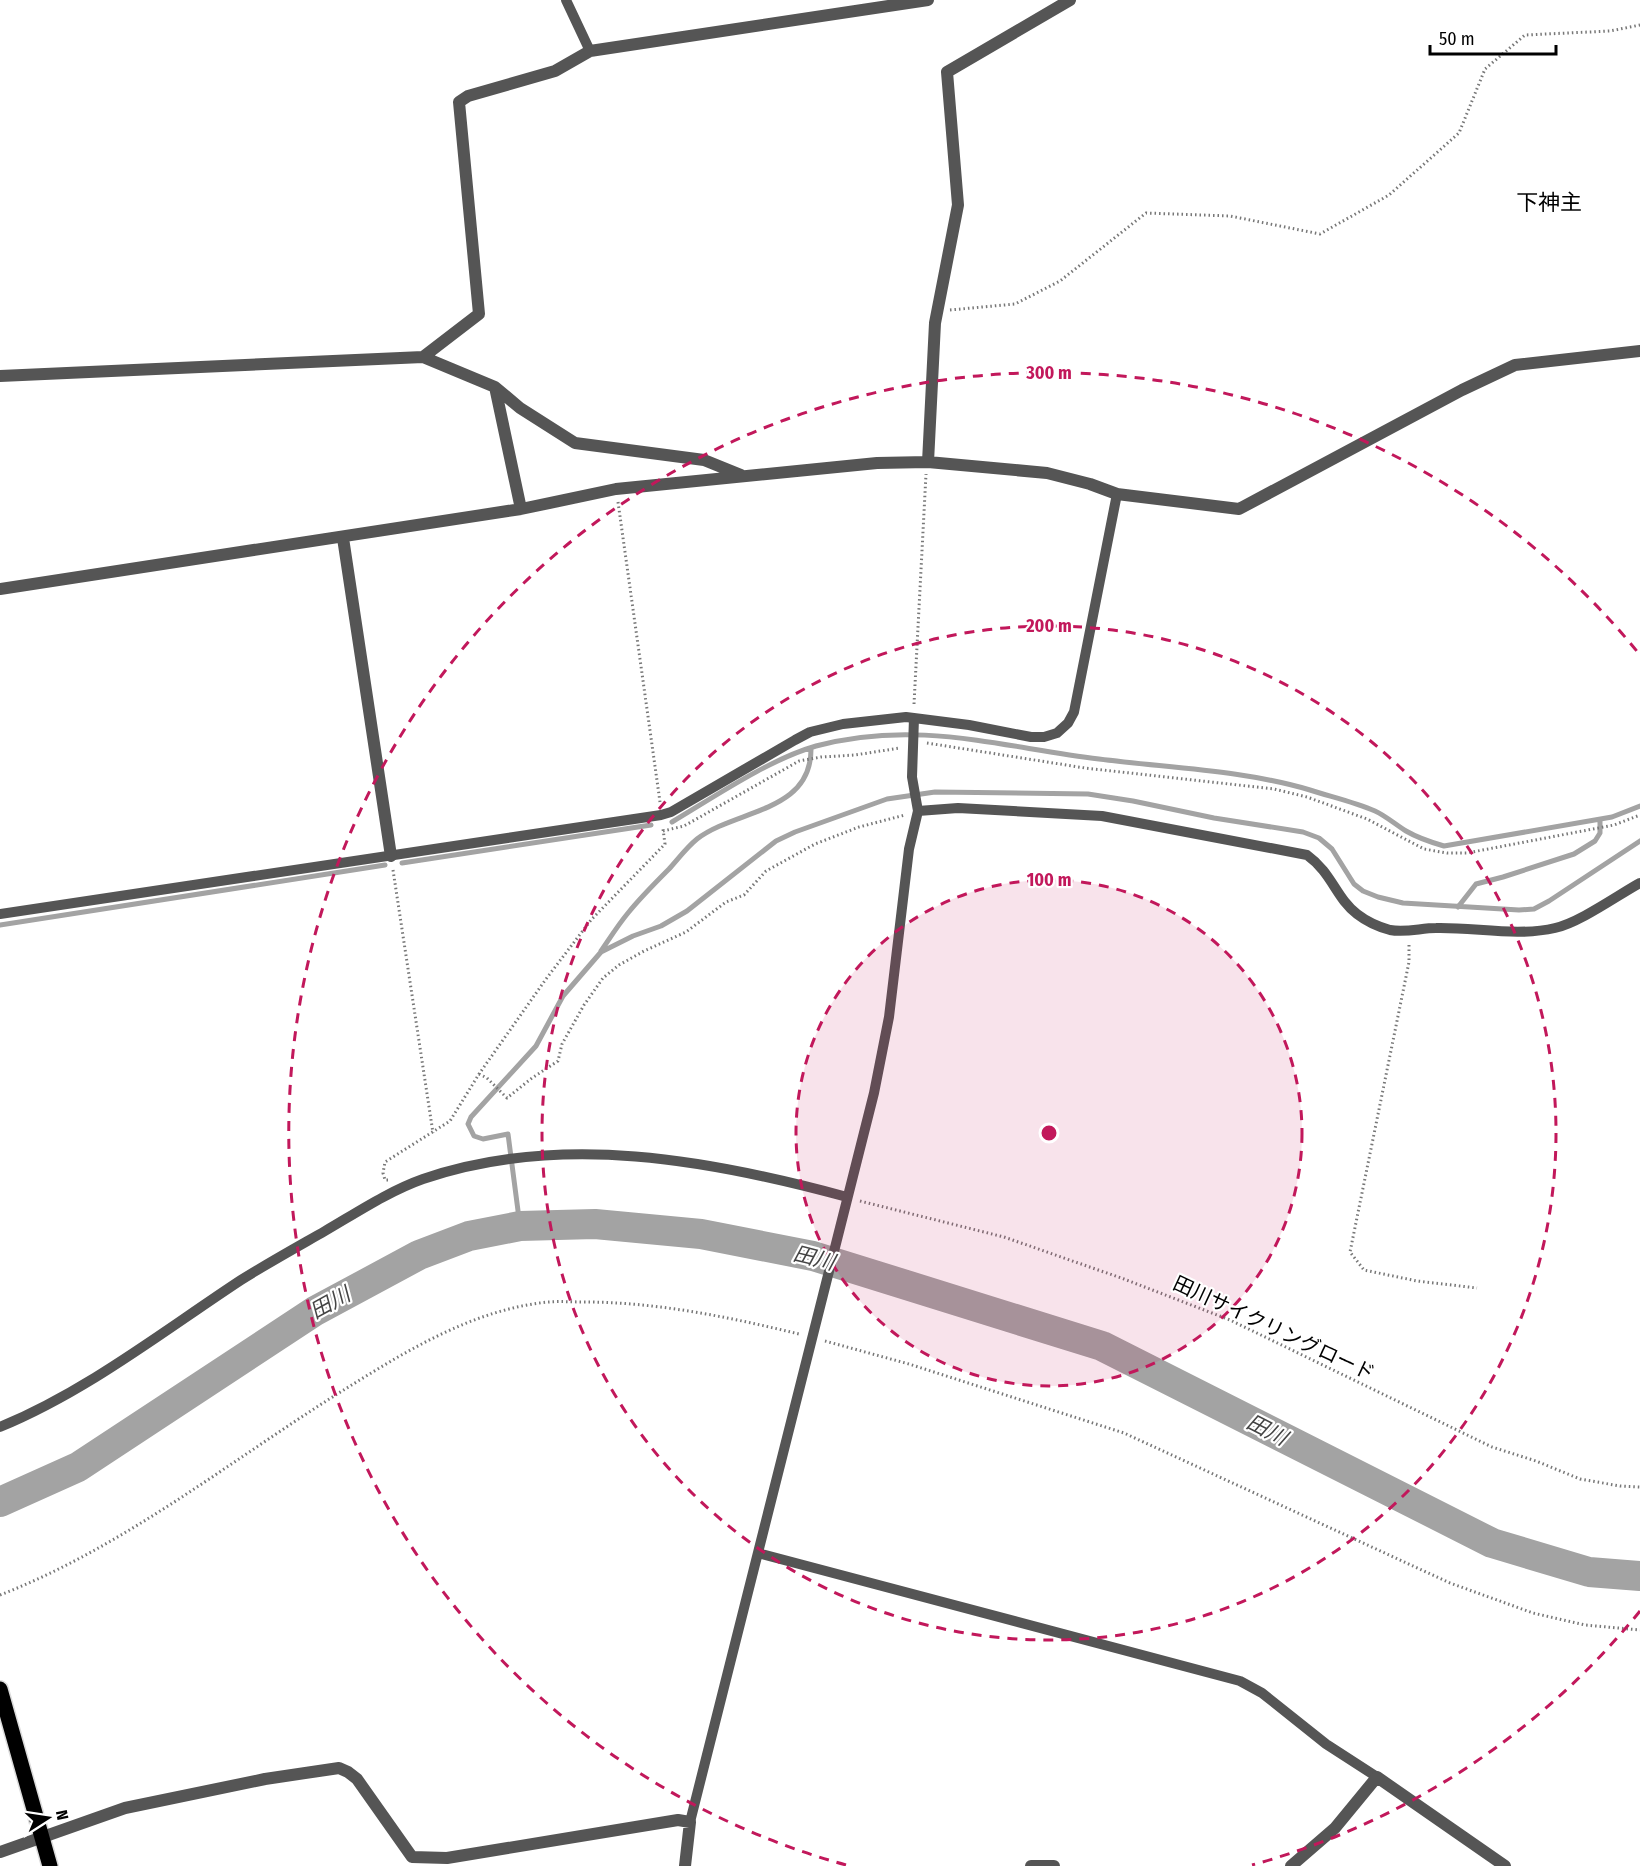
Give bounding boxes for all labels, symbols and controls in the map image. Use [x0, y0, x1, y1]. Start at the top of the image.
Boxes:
scale bar [1430, 18, 1556, 56]
text: 50 m [1439, 28, 1475, 50]
district label: 下神主 [1516, 189, 1582, 216]
text: 300 m [1025, 362, 1072, 384]
text: 200 m [1025, 615, 1072, 637]
text: 100 m [1027, 869, 1071, 891]
centre of rings [1039, 1123, 1059, 1143]
water label: 田川 [790, 1240, 839, 1276]
street label: 田川サイクリングロード [1169, 1271, 1379, 1385]
water label: 田川 [305, 1280, 356, 1325]
water label: 田川 [1242, 1409, 1293, 1452]
north arrow [18, 1788, 78, 1848]
text: N [52, 1808, 72, 1822]

